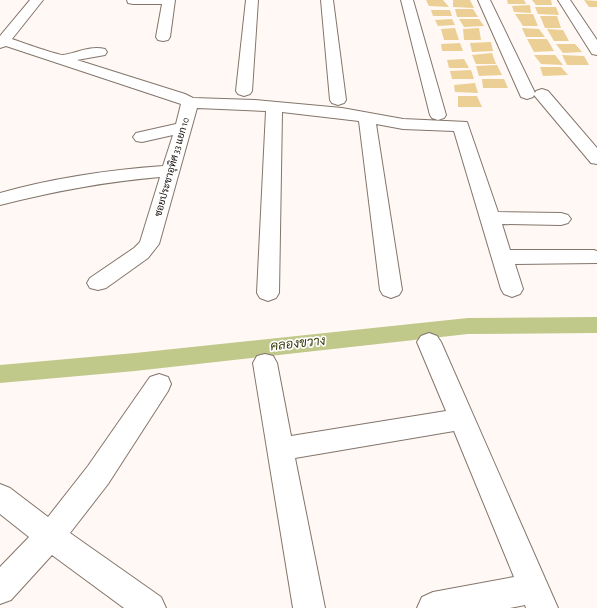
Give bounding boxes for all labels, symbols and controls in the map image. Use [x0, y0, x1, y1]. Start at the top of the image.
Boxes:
street label: ซอยประชาอุทิศ 33 แยก 10 [152, 116, 193, 218]
water label: คลองขวาง [270, 335, 326, 353]

